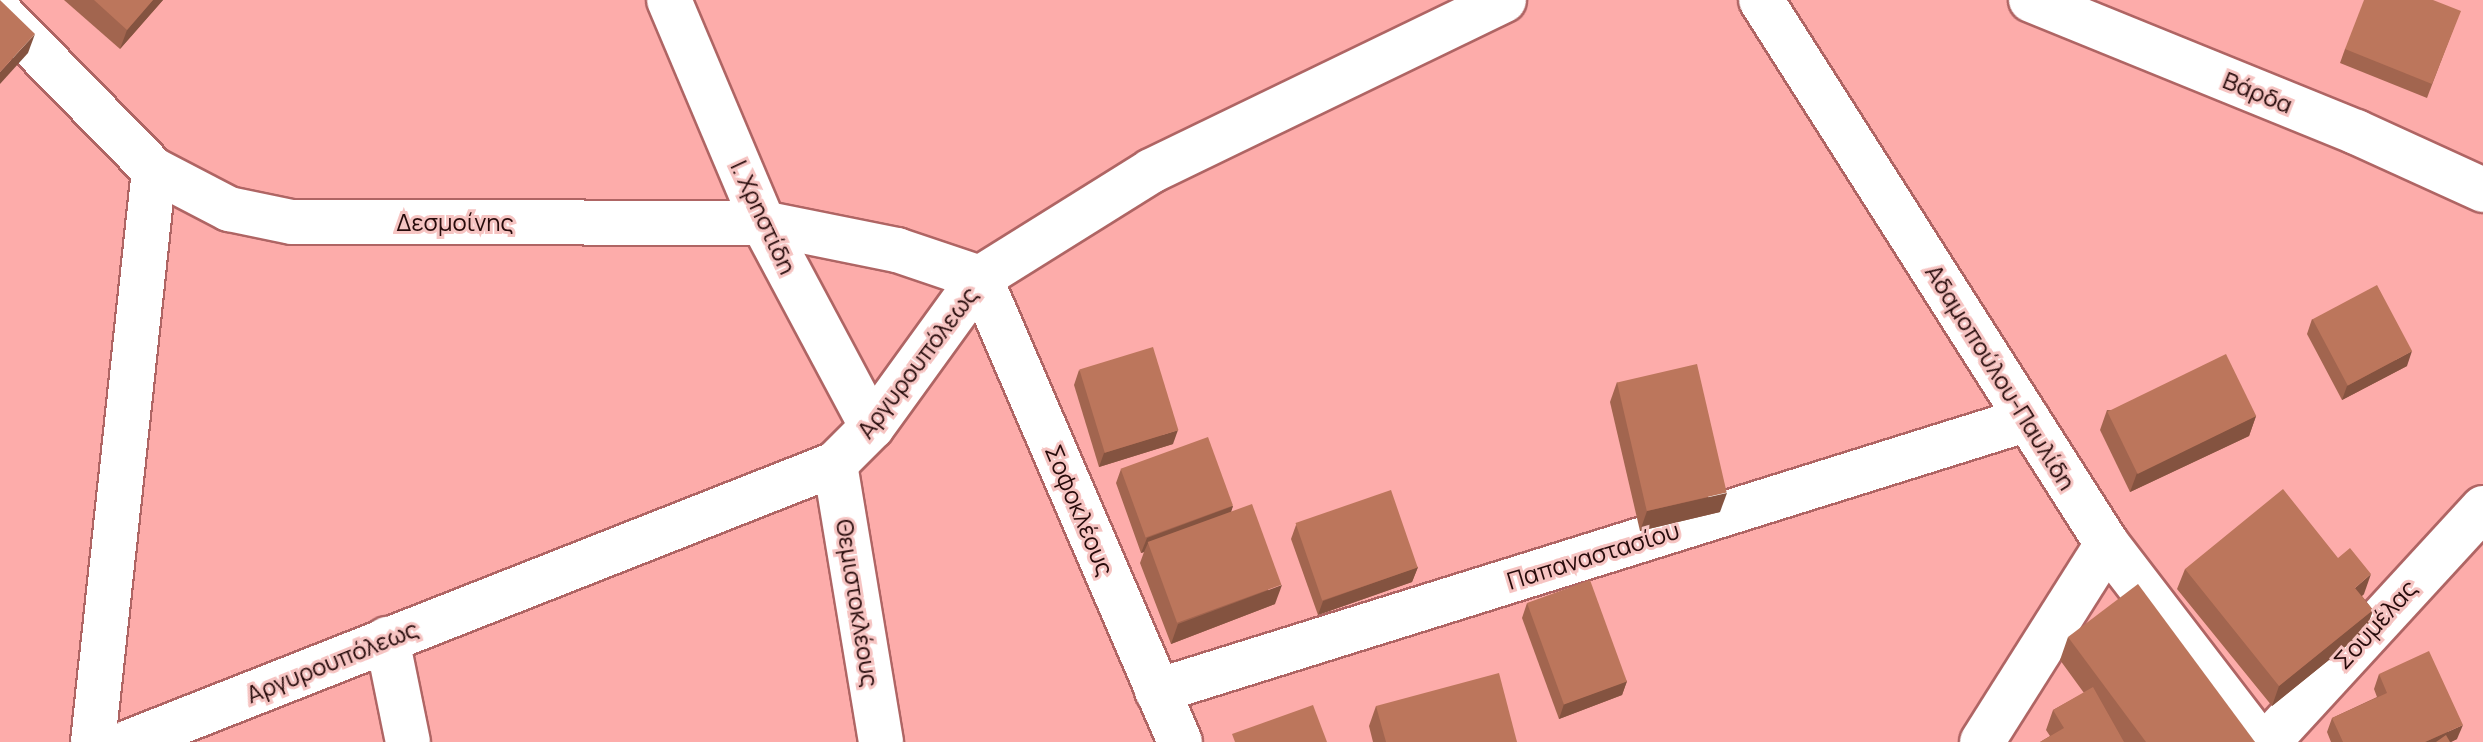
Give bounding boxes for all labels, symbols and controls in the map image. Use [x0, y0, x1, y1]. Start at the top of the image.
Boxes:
street label: Βάρδα [2219, 65, 2297, 119]
street label: Ι. Χρηστίδη [725, 155, 803, 279]
street label: Δεσμοίνης [396, 208, 514, 236]
street label: Αδαμοπούλου-Παυλίδη [1920, 259, 2082, 495]
street label: Αργυρουπόλεως [850, 280, 984, 444]
street label: Σοφοκλέους [1040, 440, 1120, 580]
street label: Παπαναστασίου [1503, 515, 1683, 595]
street label: Θεμιστοκλέους [831, 517, 885, 689]
street label: Σουμέλας [2327, 573, 2423, 675]
street label: Αργυρουπόλεως [242, 613, 422, 709]

